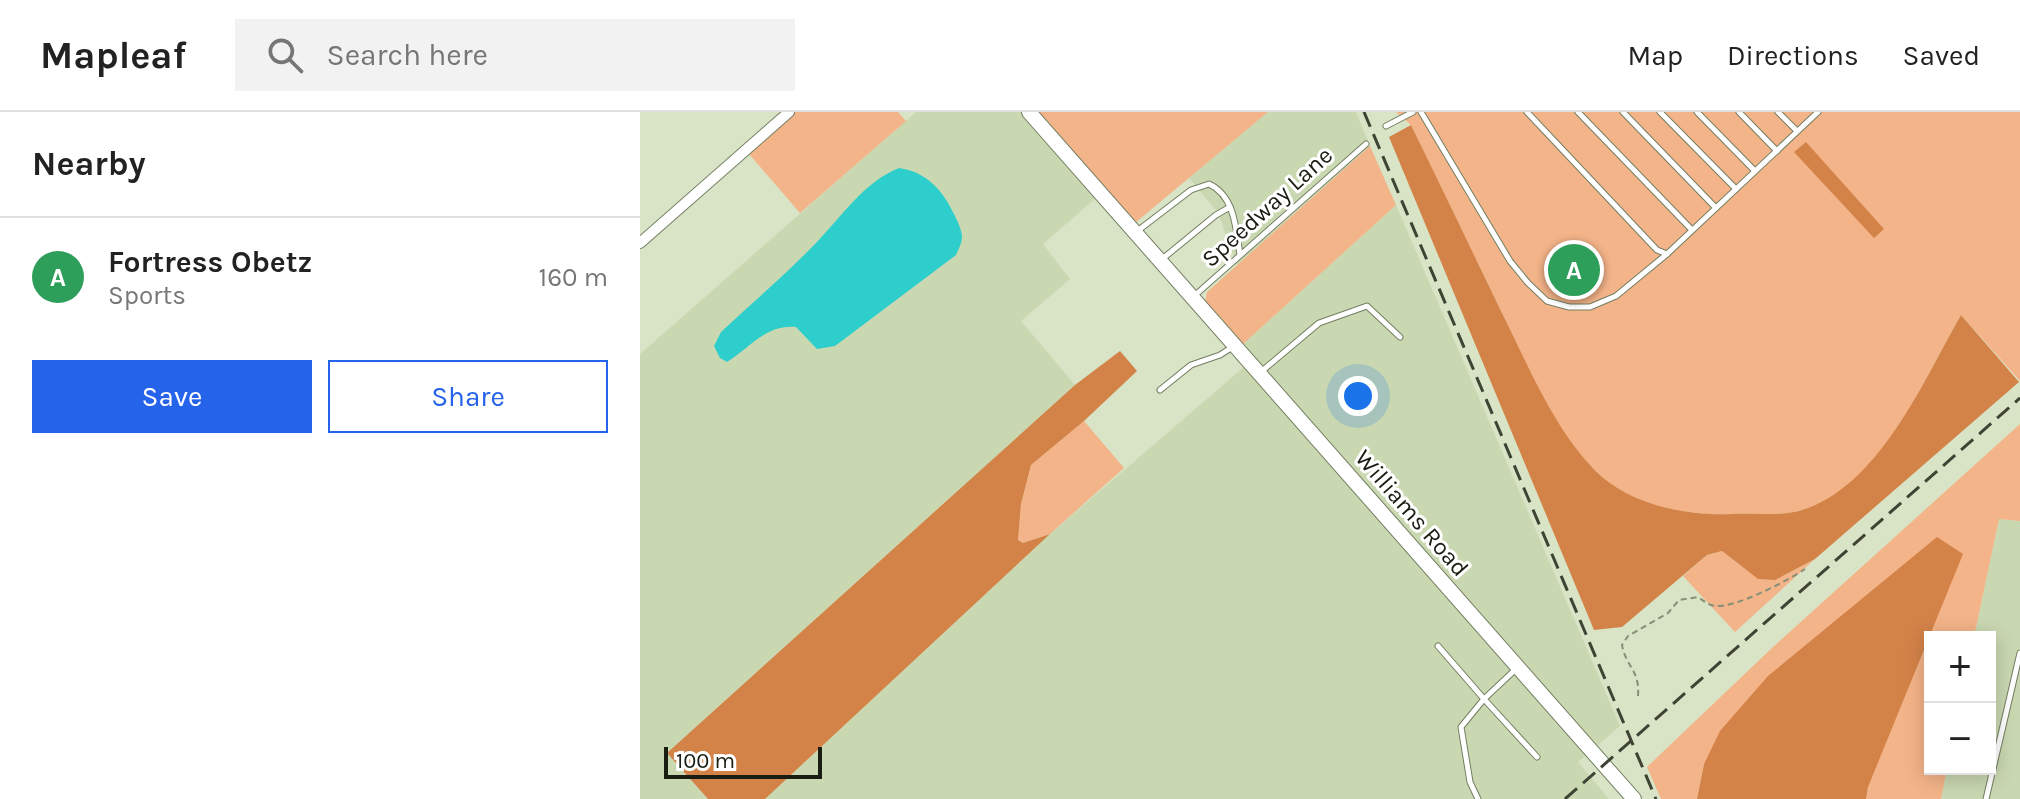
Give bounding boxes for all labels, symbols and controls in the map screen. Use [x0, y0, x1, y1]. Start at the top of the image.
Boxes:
search box [235, 19, 795, 91]
text: Mapleaf [40, 33, 187, 78]
icon: search [263, 33, 307, 77]
text: Search here [327, 37, 488, 73]
text: Map [1628, 39, 1683, 72]
text: Directions [1727, 39, 1859, 72]
text: Saved [1903, 39, 1980, 72]
street label: Speedway Lane [1196, 141, 1338, 273]
text: Nearby [32, 144, 146, 184]
pin: A [1548, 240, 1600, 300]
text: Fortress Obetz [108, 244, 312, 280]
text: A [50, 262, 66, 293]
text: 160 m [539, 262, 608, 293]
text: Sports [108, 280, 186, 311]
button: Save [32, 360, 312, 433]
button: Share [328, 360, 608, 433]
your location [1338, 376, 1378, 416]
street label: Williams Road [1349, 444, 1475, 582]
map controls [1924, 631, 1996, 775]
button: + [1924, 631, 1996, 703]
button: − [1924, 703, 1996, 775]
scale bar [664, 743, 822, 779]
text: 100 m [676, 748, 735, 774]

